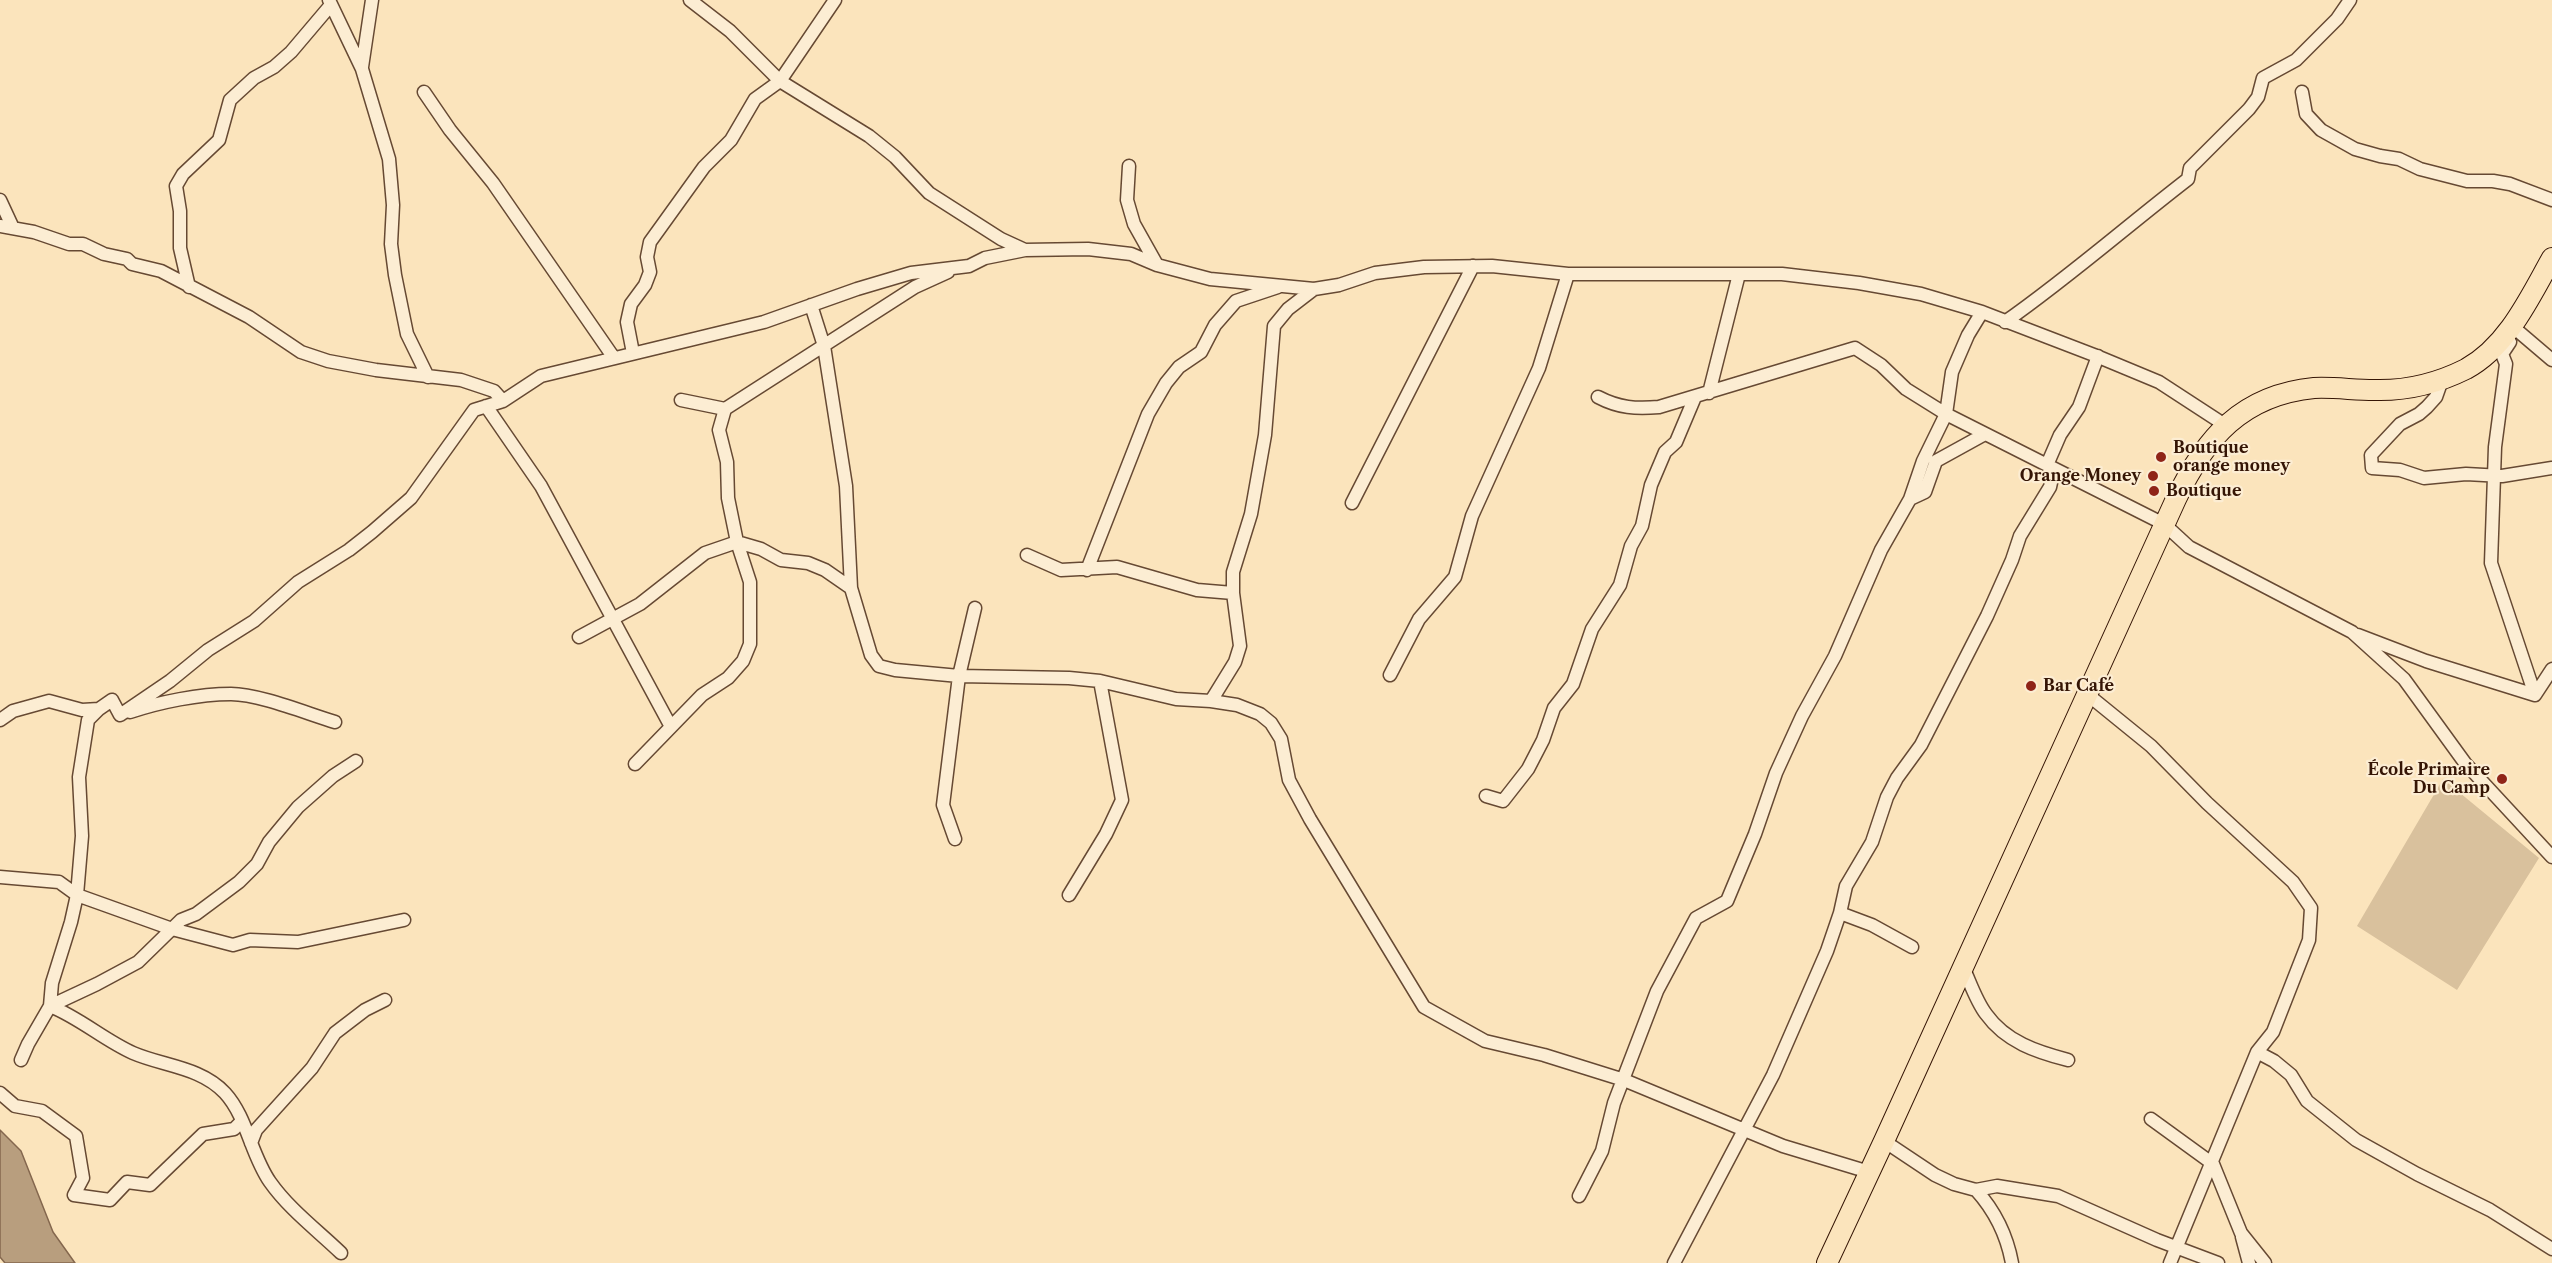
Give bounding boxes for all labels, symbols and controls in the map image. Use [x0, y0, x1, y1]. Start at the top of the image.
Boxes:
place label: Boutique orange money [2173, 438, 2290, 476]
marker: Boutique orange money [2154, 450, 2168, 464]
place label: Orange Money [2020, 466, 2141, 486]
marker: Orange Money [2146, 469, 2160, 483]
place label: Boutique [2166, 481, 2241, 501]
marker: Boutique [2147, 484, 2161, 498]
place label: Bar Café [2043, 676, 2114, 696]
marker: Bar Café [2024, 679, 2038, 693]
place label: École Primaire Du Camp [2368, 760, 2490, 798]
marker: École Primaire Du Camp [2495, 772, 2509, 786]

